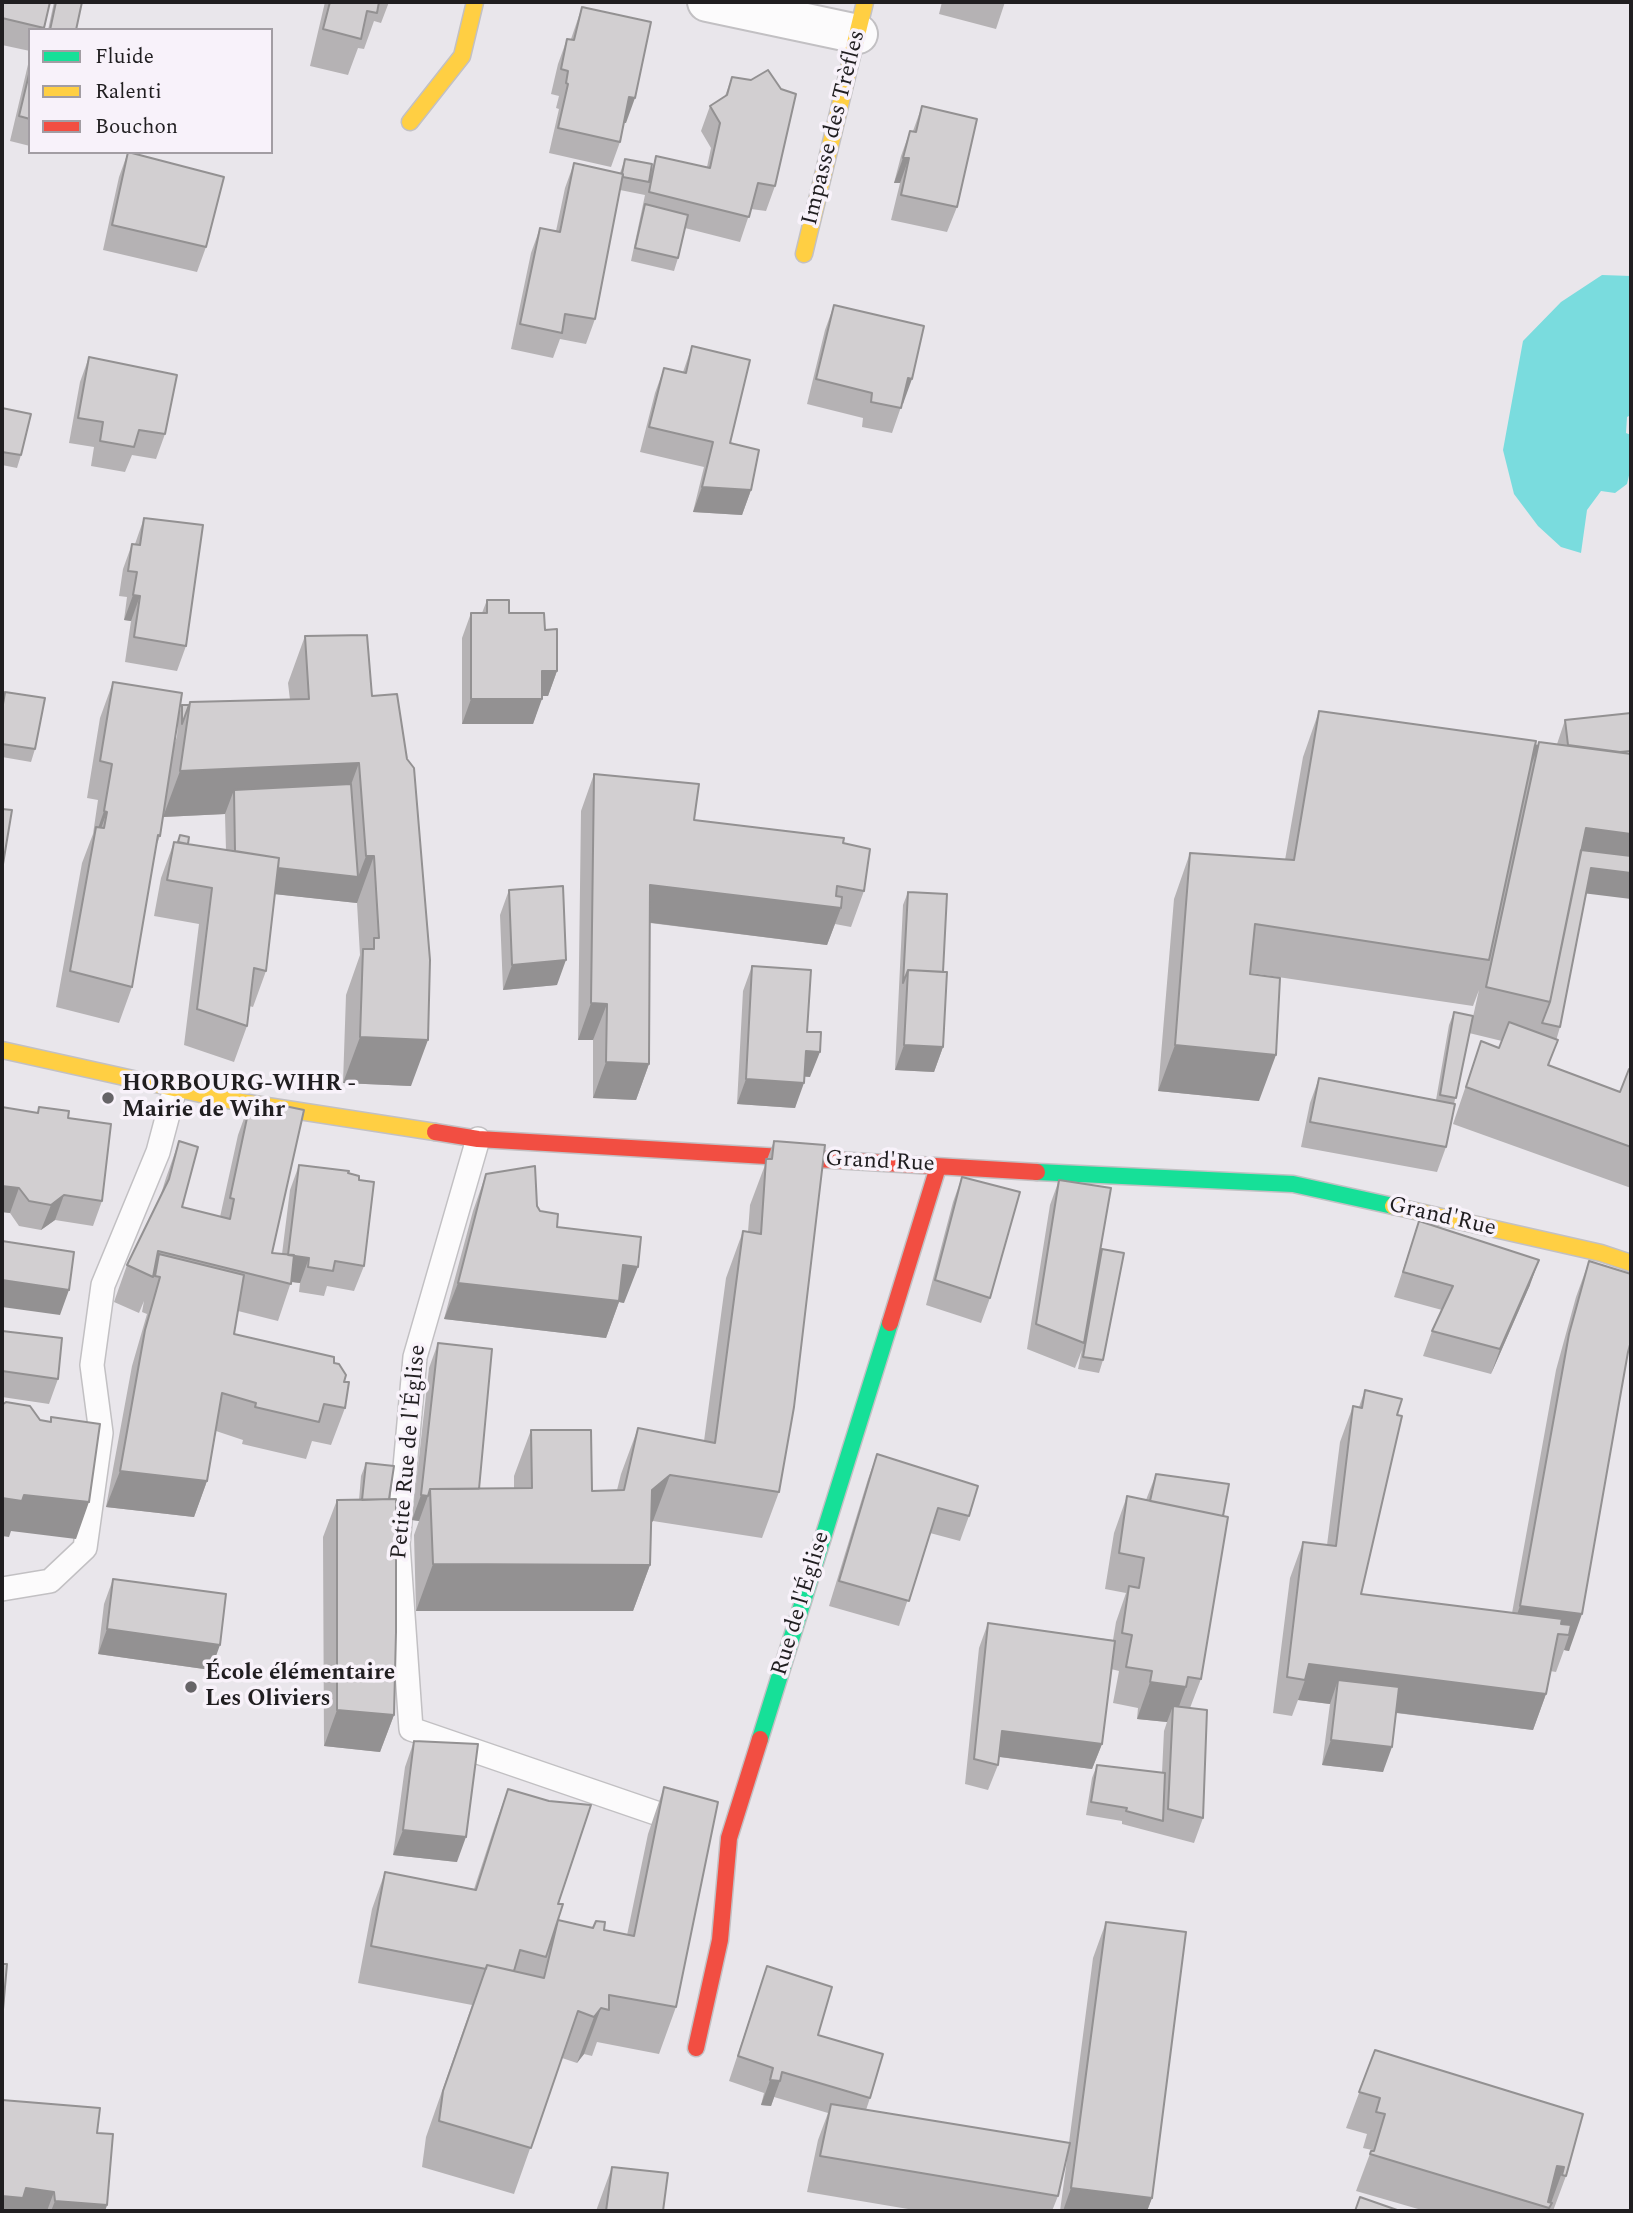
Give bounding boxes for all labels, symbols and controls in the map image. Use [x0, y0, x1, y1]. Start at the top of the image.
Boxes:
legend [28, 28, 273, 154]
street label: Impasse des Trèfles [797, 28, 873, 228]
text: Fluide [95, 41, 154, 73]
text: Ralenti [95, 76, 162, 108]
text: Bouchon [95, 111, 178, 143]
place label: HORBOURG-WIHR - Mairie de Wihr [122, 1071, 356, 1125]
marker: HORBOURG-WIHR - Mairie de Wihr [100, 1090, 116, 1106]
street label: Grand'Rue [825, 1146, 935, 1180]
street label: Grand'Rue [1386, 1192, 1498, 1244]
street label: Petite Rue de l'Église [387, 1344, 433, 1560]
street label: Rue de l'Église [767, 1528, 837, 1680]
place label: École élémentaire Les Oliviers [205, 1660, 395, 1714]
marker: École élémentaire Les Oliviers [183, 1679, 199, 1695]

